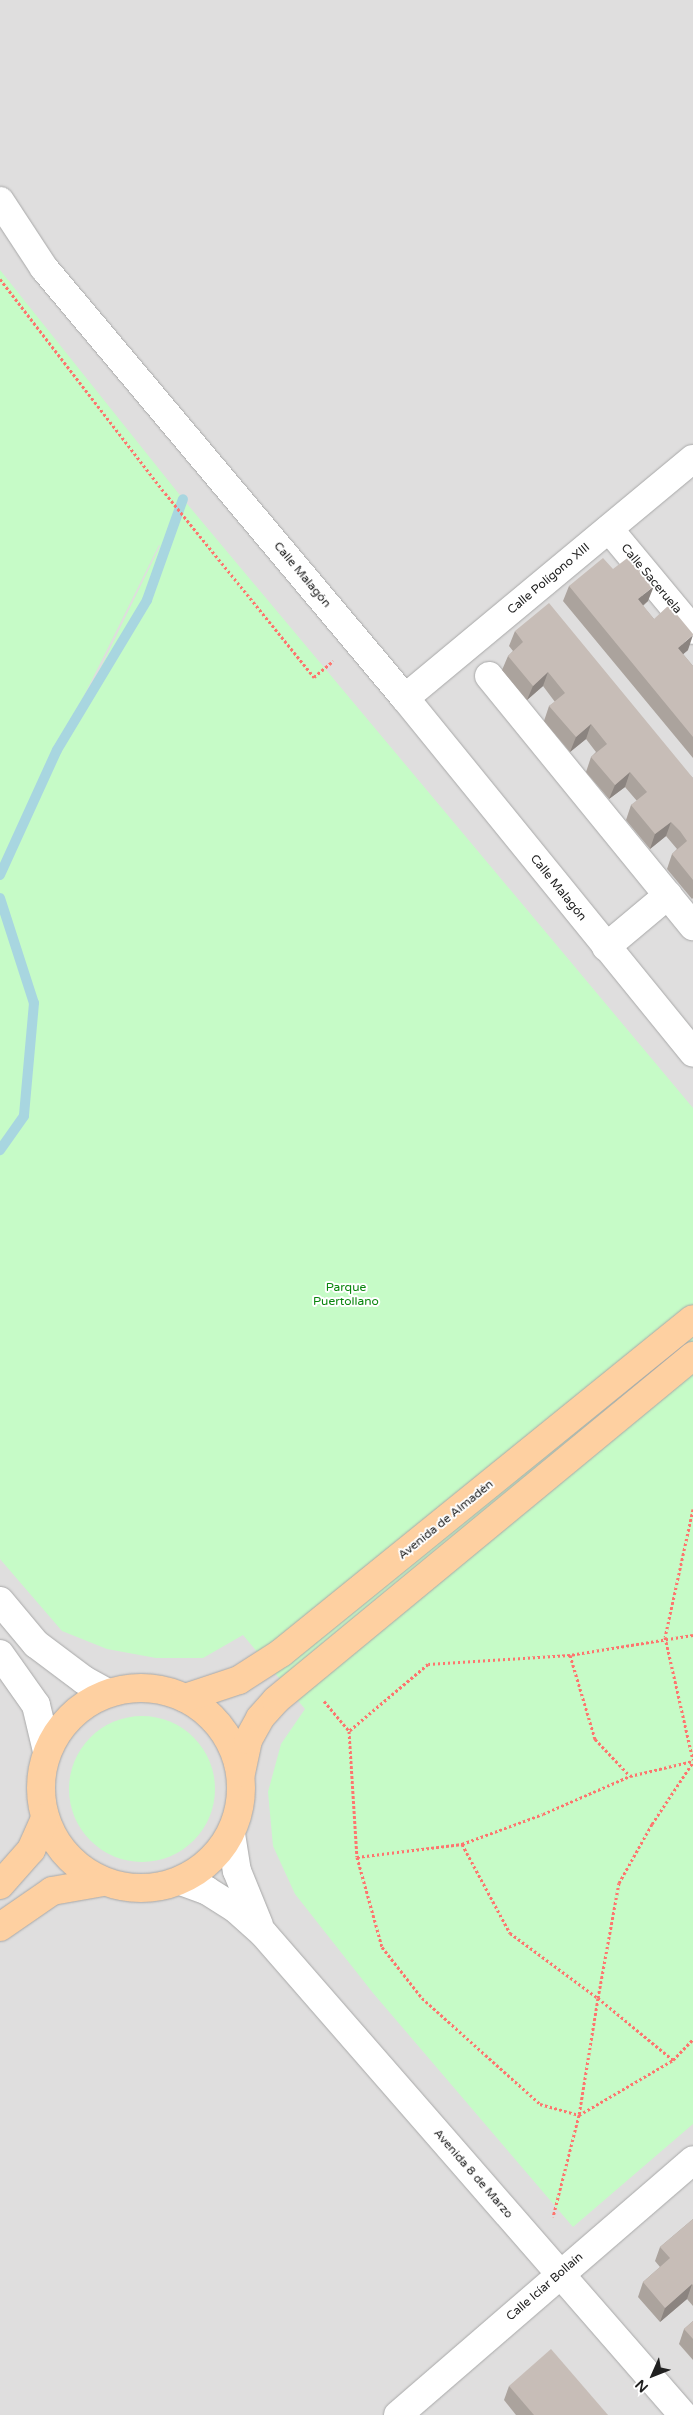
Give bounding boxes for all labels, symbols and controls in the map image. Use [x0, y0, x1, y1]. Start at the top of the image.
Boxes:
street label: Calle Malagón [270, 539, 334, 611]
street label: Calle Polígono XIII [505, 540, 593, 618]
street label: Calle Saceruela [618, 541, 684, 617]
street label: Calle Malagón [527, 852, 589, 924]
park label: Parque Puertollano [313, 1281, 379, 1309]
street label: Avenida de Almadén [396, 1477, 496, 1563]
street label: Avenida 8 de Marzo [430, 2126, 516, 2222]
street label: Calle Icíar Bollaín [504, 2250, 586, 2324]
north arrow [628, 2350, 678, 2400]
text: N [632, 2376, 652, 2396]

